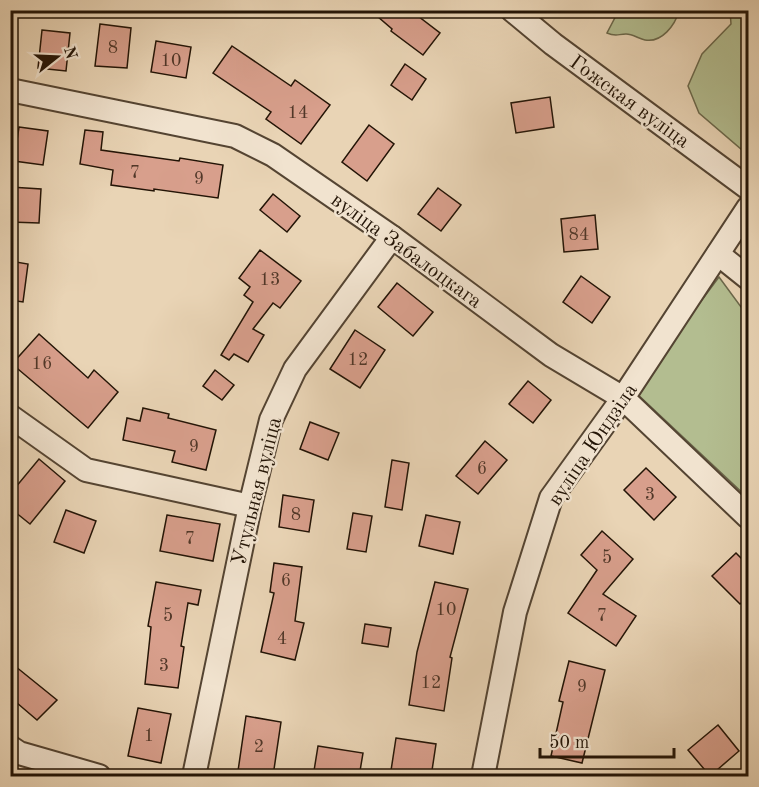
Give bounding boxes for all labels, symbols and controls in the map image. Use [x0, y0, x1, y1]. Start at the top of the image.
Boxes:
north arrow [27, 27, 87, 87]
house number: 8 [108, 39, 118, 57]
text: N [60, 45, 79, 62]
house number: 10 [161, 52, 181, 70]
street label: Гожская вуліца [565, 52, 693, 153]
house number: 14 [288, 104, 308, 122]
house number: 7 [130, 164, 140, 182]
house number: 9 [194, 170, 204, 188]
street label: вуліца Забалоцкага [327, 190, 485, 313]
house number: 84 [569, 226, 589, 244]
house number: 13 [260, 271, 280, 289]
house number: 12 [348, 351, 368, 369]
house number: 16 [32, 355, 52, 373]
street label: вуліца Юндзіла [545, 380, 642, 510]
street label: Утульная вуліца [229, 415, 286, 568]
house number: 9 [189, 438, 199, 456]
house number: 6 [477, 460, 487, 478]
house number: 3 [645, 486, 655, 504]
house number: 8 [291, 506, 301, 524]
house number: 7 [185, 530, 195, 548]
house number: 5 [602, 549, 612, 567]
house number: 6 [281, 572, 291, 590]
house number: 10 [436, 601, 456, 619]
house number: 5 [163, 607, 173, 625]
house number: 7 [597, 607, 607, 625]
house number: 4 [277, 630, 287, 648]
house number: 3 [159, 657, 169, 675]
house number: 12 [421, 674, 441, 692]
house number: 9 [577, 678, 587, 696]
scale bar [540, 721, 674, 759]
house number: 1 [144, 727, 154, 745]
text: 50 m [549, 734, 589, 752]
house number: 2 [254, 738, 264, 756]

